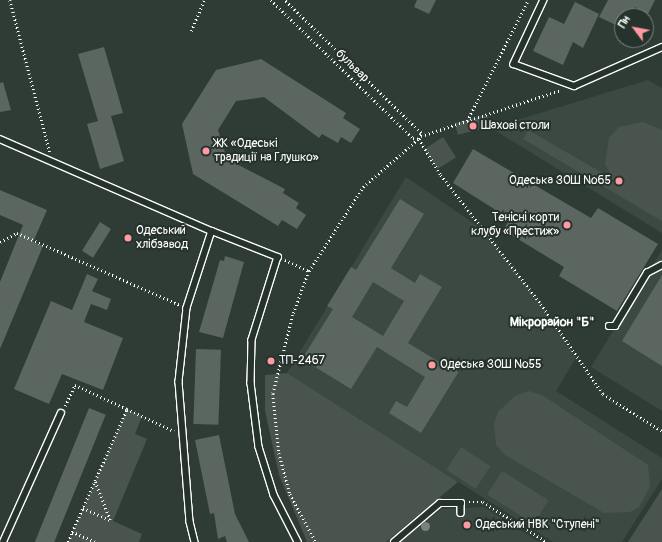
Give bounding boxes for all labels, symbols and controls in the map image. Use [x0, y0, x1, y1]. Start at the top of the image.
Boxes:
north arrow [614, 8, 654, 48]
text: Пн [616, 13, 633, 30]
street label: бульвар [332, 47, 372, 85]
place label: Шахові столи [481, 119, 549, 133]
marker: Шахові столи [468, 121, 478, 131]
place label: ЖК «Одеські традиції на Глушко» [214, 137, 319, 165]
marker: ЖК «Одеські традиції на Глушко» [201, 146, 211, 156]
place label: Одеська ЗОШ №65 [509, 174, 611, 188]
marker: Одеська ЗОШ №65 [614, 176, 624, 186]
place label: Тенісні корти клубу «Престиж» [471, 211, 559, 239]
marker: Тенісні корти клубу «Престиж» [562, 220, 572, 230]
place label: Одеський хлібзавод [136, 224, 188, 252]
marker: Одеський хлібзавод [123, 233, 133, 243]
district label: Мікрорайон "Б" [510, 314, 594, 330]
place label: ТП-2467 [279, 354, 325, 368]
marker: ТП-2467 [266, 356, 276, 366]
place label: Одеська ЗОШ №55 [440, 358, 542, 372]
marker: Одеська ЗОШ №55 [427, 360, 437, 370]
place label: Одеський НВК "Ступені" [475, 518, 600, 532]
marker: Одеський НВК "Ступені" [462, 520, 472, 530]

